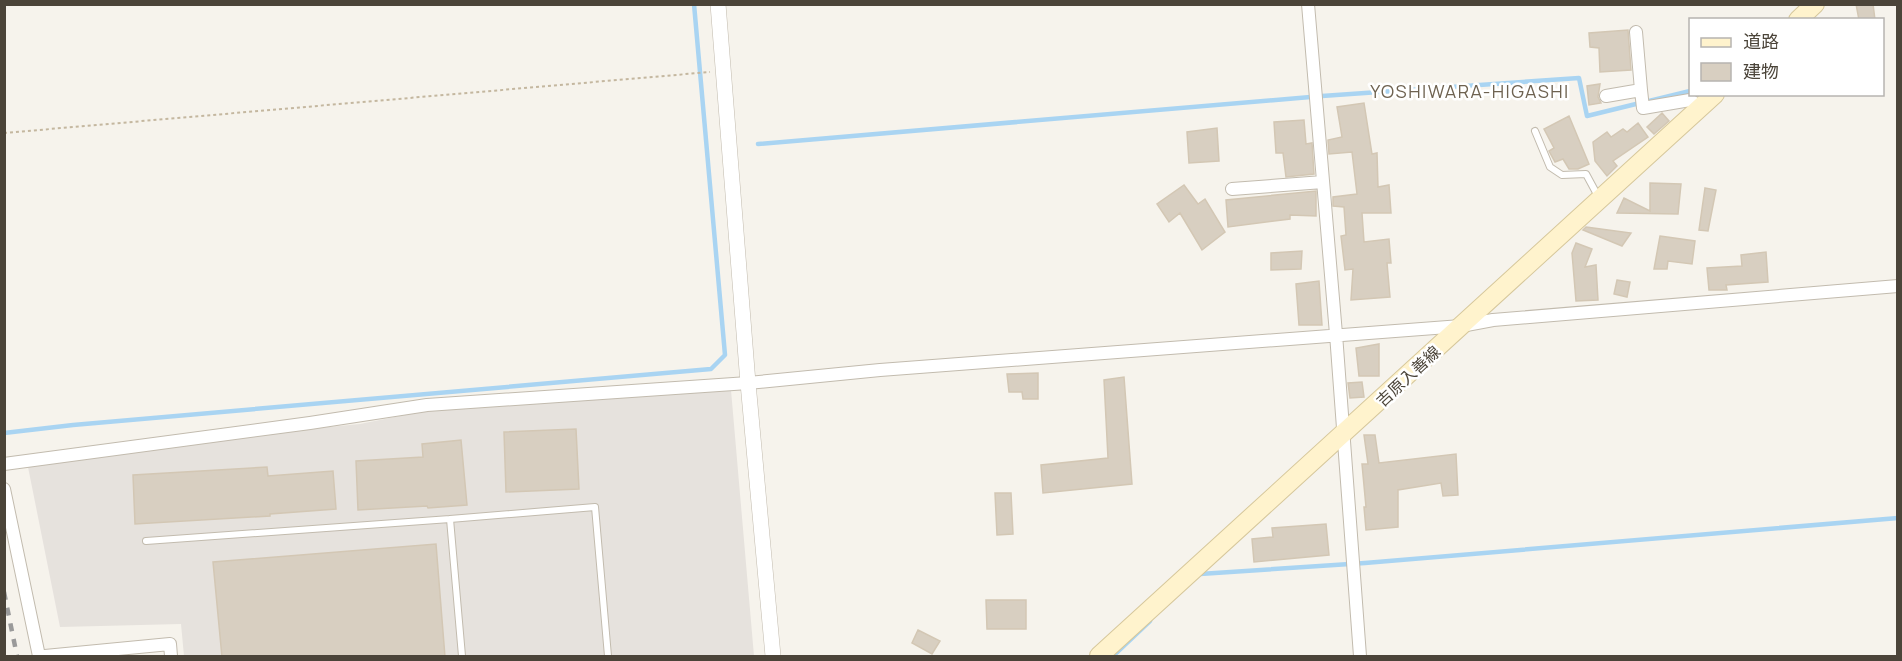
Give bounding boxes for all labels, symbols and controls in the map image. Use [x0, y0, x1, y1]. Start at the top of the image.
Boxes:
legend [1689, 18, 1884, 96]
text: 道路 [1743, 29, 1779, 53]
text: 建物 [1743, 59, 1779, 83]
district label: YOSHIWARA-HIGASHI [1370, 79, 1570, 103]
street label: 吉原入善線 [1371, 341, 1445, 411]

